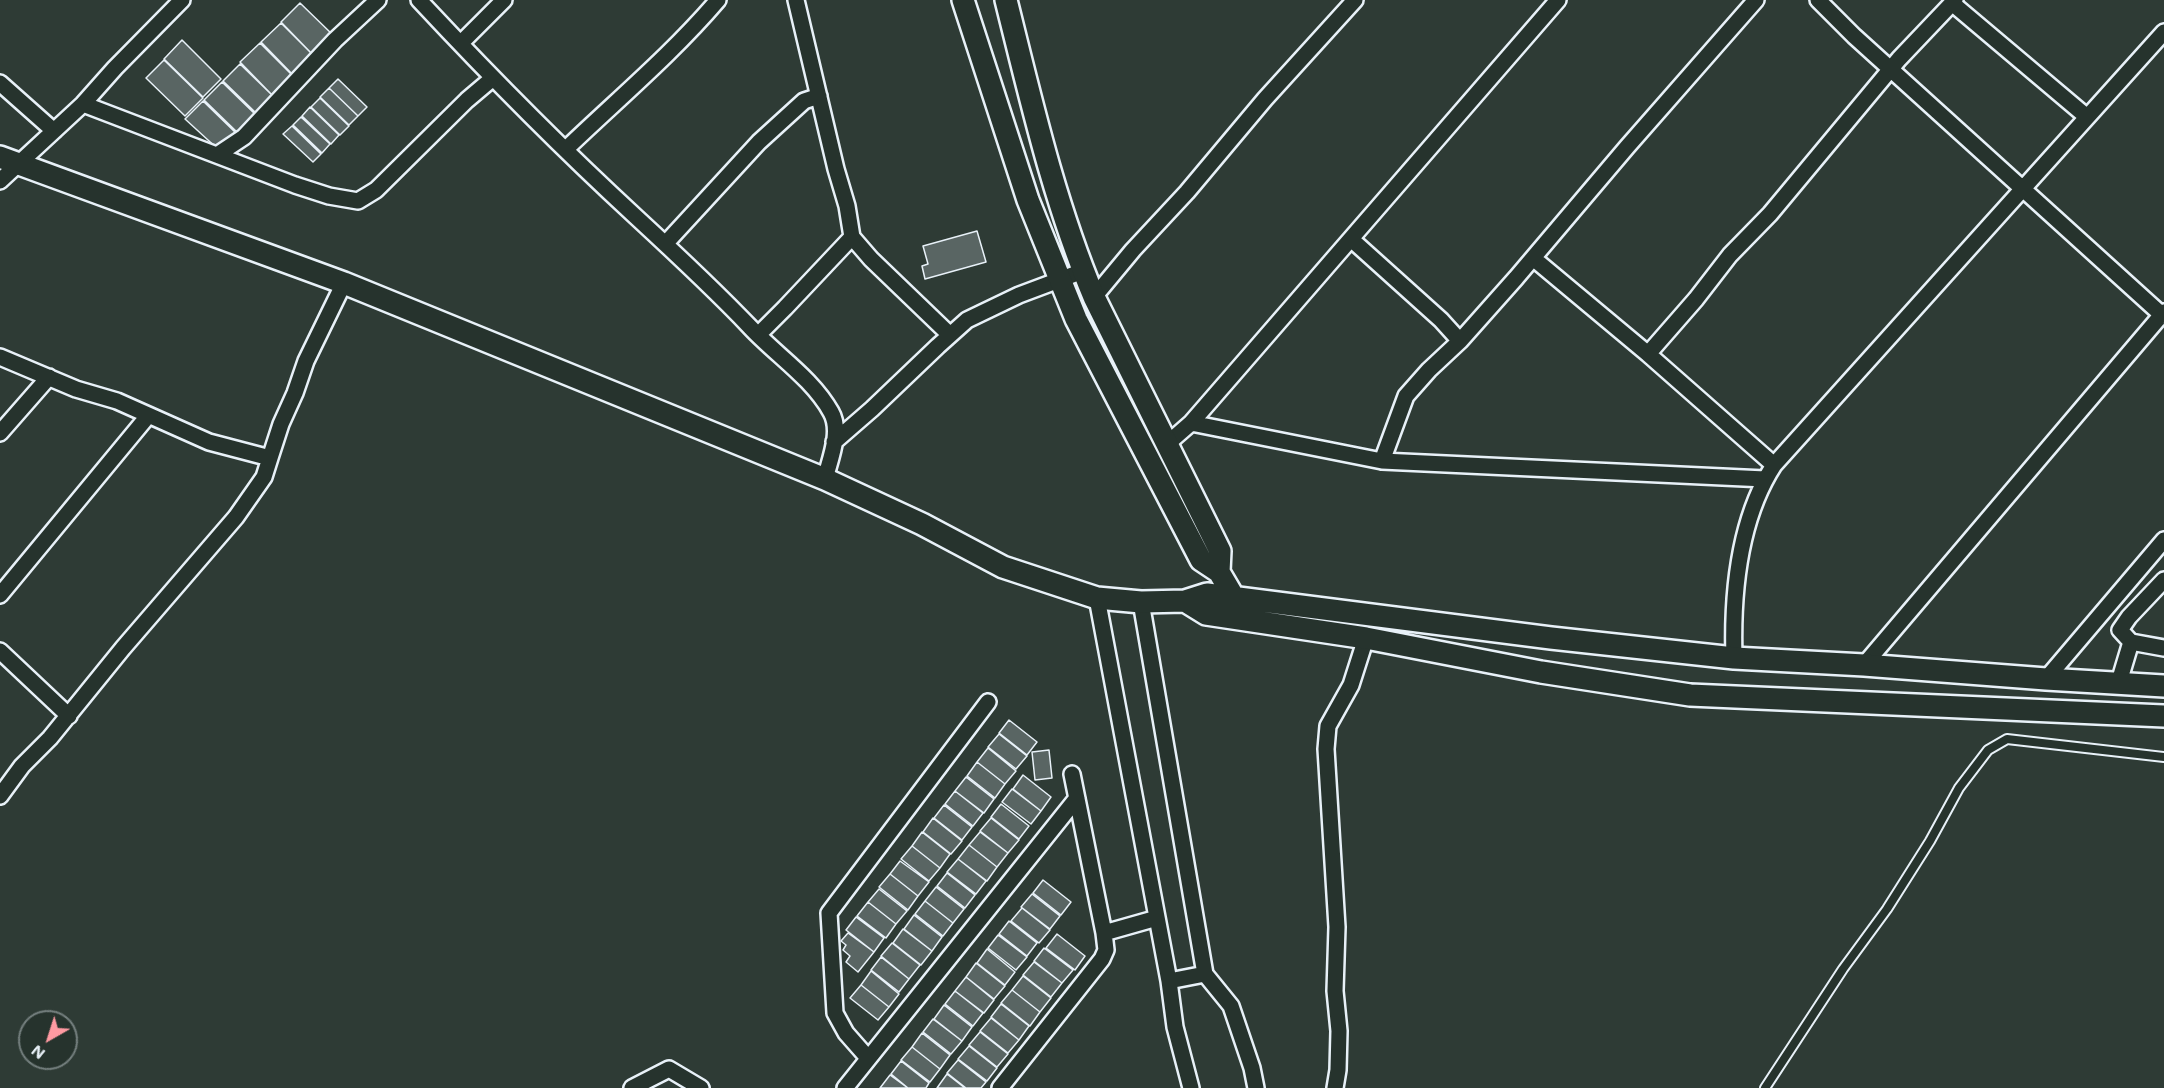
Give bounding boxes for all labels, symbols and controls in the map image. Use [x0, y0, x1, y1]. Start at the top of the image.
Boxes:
north arrow [18, 1010, 78, 1070]
text: N [26, 1041, 49, 1065]

